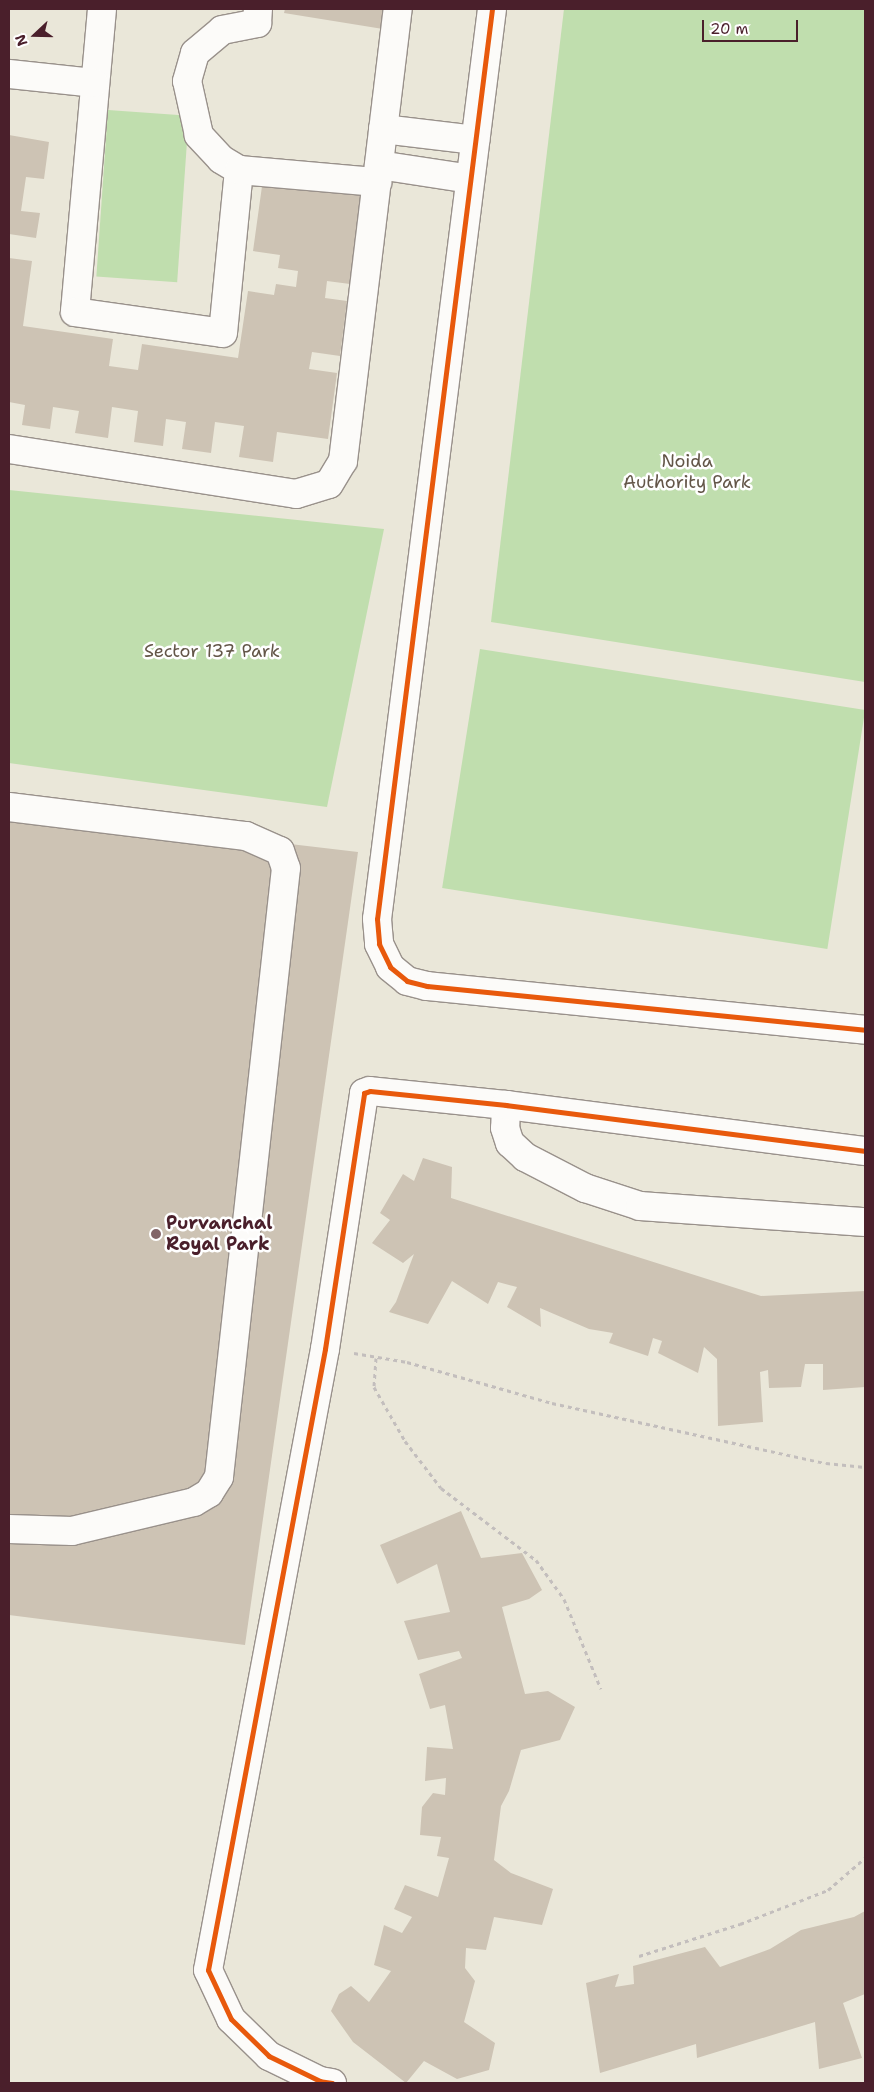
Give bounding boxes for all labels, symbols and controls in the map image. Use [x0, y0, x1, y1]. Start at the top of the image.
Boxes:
north arrow [10, 10, 60, 60]
scale bar [704, 10, 800, 42]
text: 20 m [710, 19, 749, 39]
text: N [11, 32, 31, 49]
park label: Noida Authority Park [623, 451, 751, 494]
park label: Sector 137 Park [144, 640, 280, 662]
place label: Purvanchal Royal Park [166, 1213, 272, 1256]
marker: Purvanchal Royal Park [150, 1228, 162, 1240]

